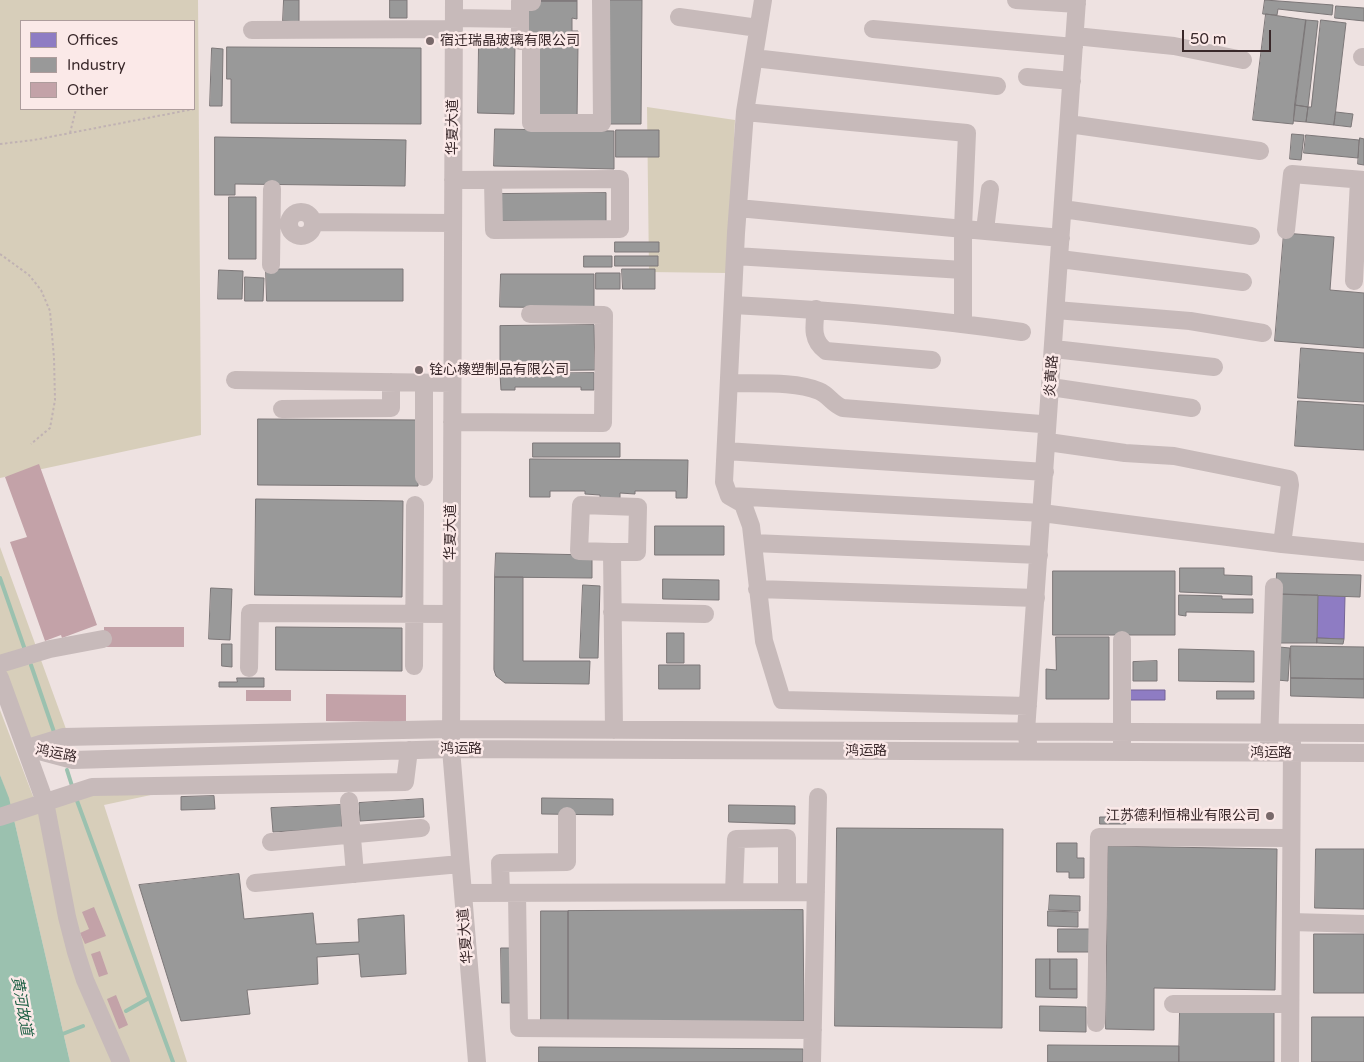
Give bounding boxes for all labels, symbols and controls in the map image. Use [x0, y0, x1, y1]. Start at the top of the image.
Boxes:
legend [20, 20, 195, 110]
scale bar [1184, 20, 1273, 52]
text: 50 m [1190, 30, 1227, 48]
text: Offices [67, 31, 118, 49]
place label: 宿迁瑞晶玻璃有限公司 [440, 33, 580, 49]
marker: 宿迁瑞晶玻璃有限公司 [424, 35, 436, 47]
text: Industry [67, 56, 126, 74]
text: Other [67, 81, 108, 99]
street label: 华夏大道 [445, 99, 461, 155]
street label: 炎黄路 [1042, 354, 1062, 398]
place label: 铨心橡塑制品有限公司 [429, 362, 569, 378]
marker: 铨心橡塑制品有限公司 [413, 364, 425, 376]
street label: 华夏大道 [443, 504, 459, 560]
street label: 鸿运路 [440, 741, 482, 757]
street label: 鸿运路 [34, 742, 78, 766]
street label: 鸿运路 [845, 743, 887, 759]
street label: 鸿运路 [1250, 745, 1292, 761]
place label: 江苏德利恒棉业有限公司 [1106, 808, 1260, 824]
marker: 江苏德利恒棉业有限公司 [1264, 810, 1276, 822]
street label: 华夏大道 [455, 907, 477, 965]
water label: 黄河故道 [7, 975, 35, 1037]

